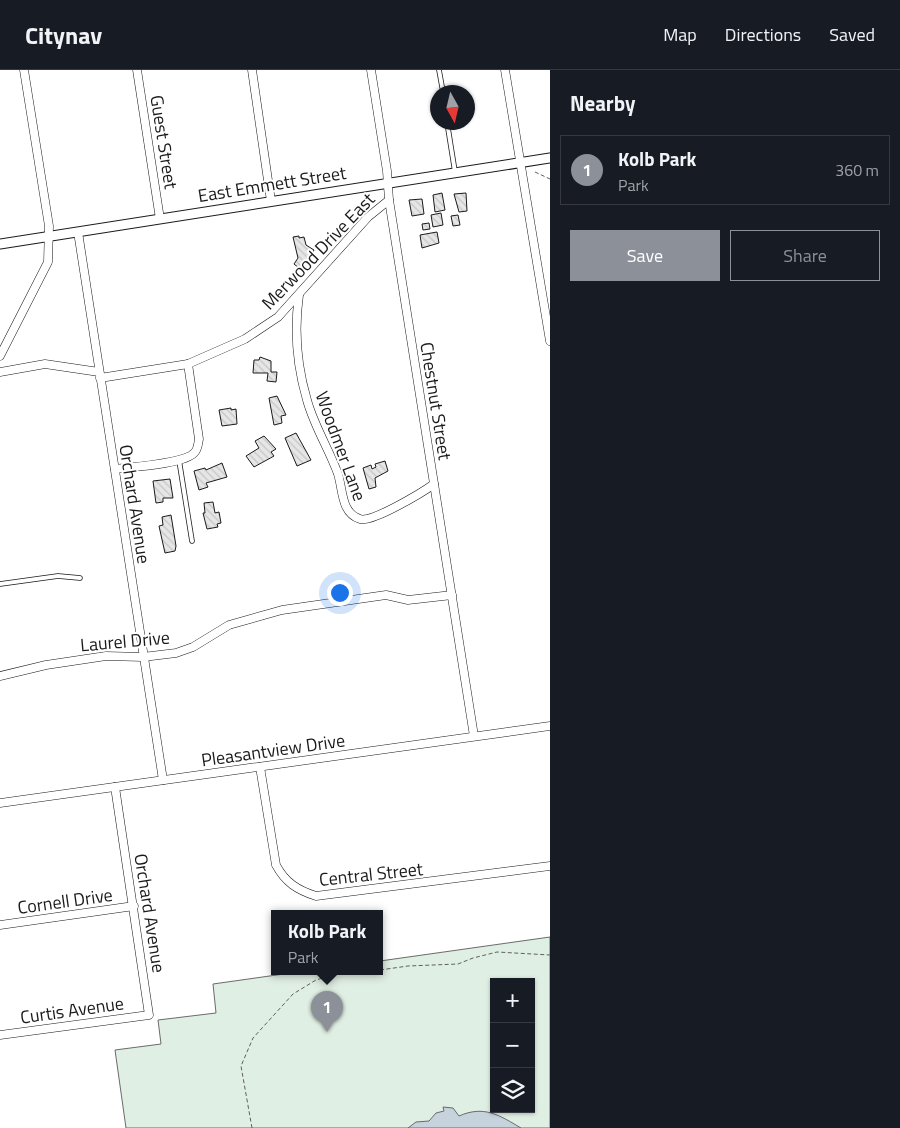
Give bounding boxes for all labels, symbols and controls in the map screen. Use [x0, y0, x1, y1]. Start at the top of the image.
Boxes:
text: Citynav [25, 17, 102, 53]
text: Map [663, 21, 697, 48]
text: Directions [725, 21, 801, 48]
text: Saved [829, 21, 875, 48]
north arrow [430, 85, 475, 130]
text: Nearby [570, 87, 635, 119]
street label: Guest Street [143, 93, 185, 192]
text: Kolb Park [618, 144, 696, 173]
text: 1 [583, 158, 591, 182]
text: 360 m [835, 158, 879, 182]
street label: East Emmett Street [196, 159, 349, 209]
text: Park [618, 173, 649, 197]
street label: Merwood Drive East [255, 186, 381, 316]
button: Save [570, 230, 720, 281]
button: Share [730, 230, 880, 281]
street label: Chestnut Street [413, 340, 459, 463]
street label: Woodmer Lane [309, 387, 373, 505]
street label: Orchard Avenue [112, 443, 158, 565]
your location [327, 580, 353, 606]
street label: Laurel Drive [79, 624, 171, 658]
street label: Pleasantview Drive [199, 727, 347, 773]
street label: Orchard Avenue [127, 852, 173, 974]
street label: Central Street [318, 855, 425, 893]
street label: Cornell Drive [16, 881, 114, 921]
popup [271, 910, 383, 975]
text: Kolb Park [288, 916, 366, 945]
text: Park [288, 945, 318, 969]
map controls [490, 978, 535, 1113]
button: + [490, 978, 535, 1023]
street label: Curtis Avenue [18, 989, 126, 1031]
pin: 1 [311, 991, 343, 1032]
button: − [490, 1023, 535, 1068]
button: layers [490, 1068, 535, 1113]

